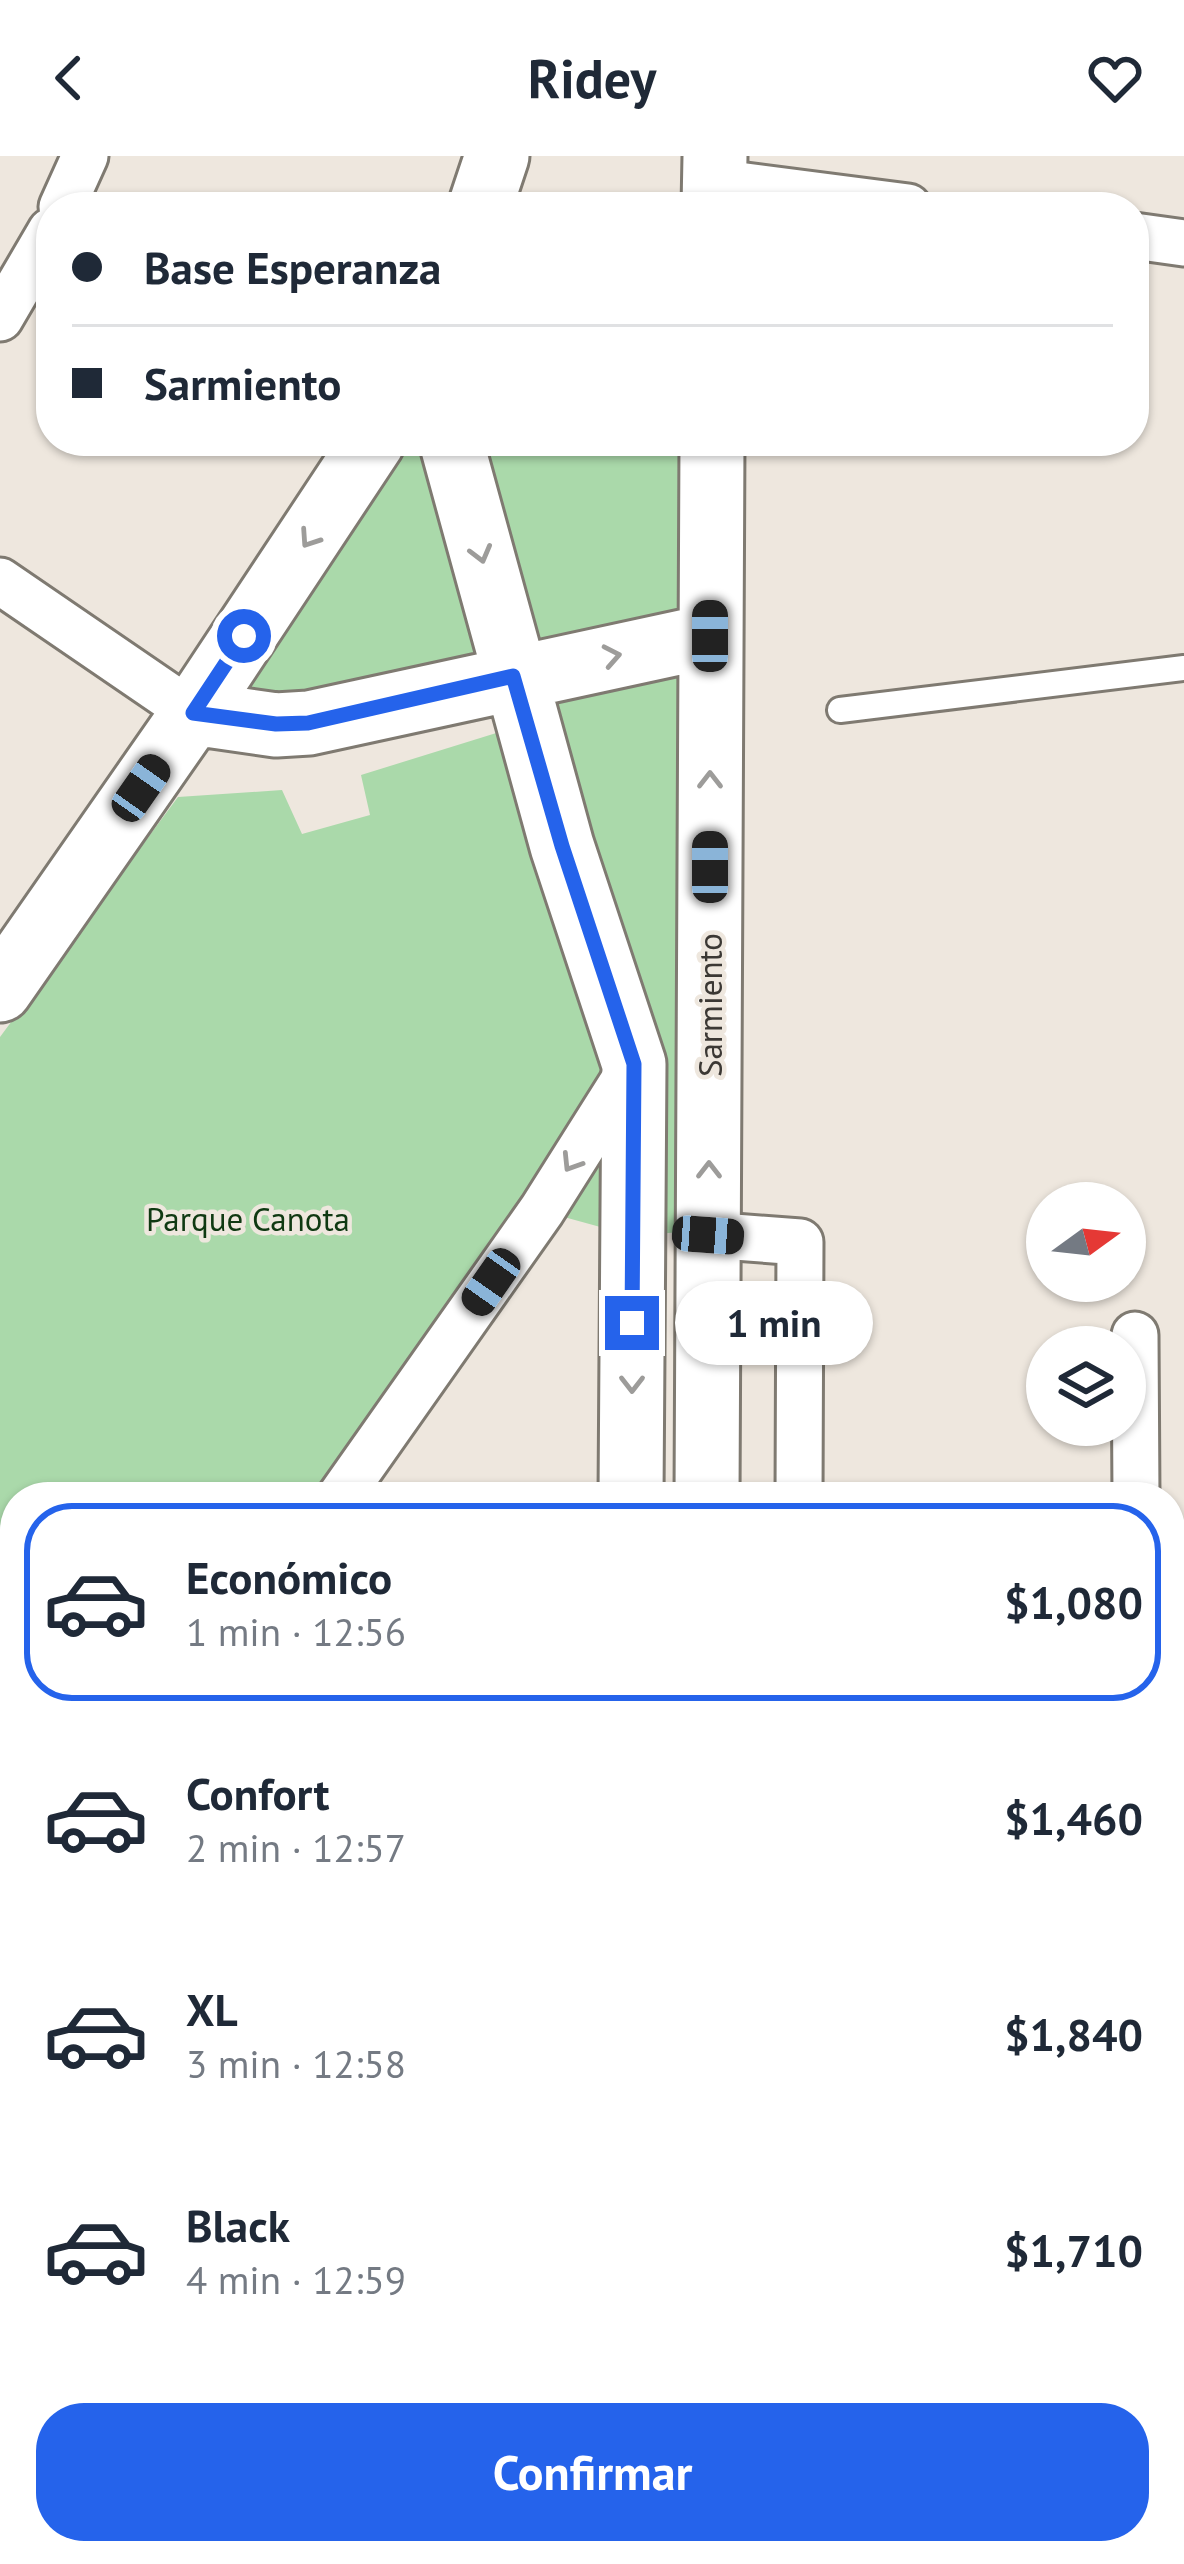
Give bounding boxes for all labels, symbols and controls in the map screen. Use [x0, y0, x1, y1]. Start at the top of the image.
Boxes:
text: Ridey [528, 43, 656, 113]
icon: back [36, 45, 102, 111]
icon: heart [1082, 45, 1148, 111]
text: Base Esperanza [144, 238, 441, 296]
text: Sarmiento [144, 354, 341, 412]
one-way arrow [301, 525, 323, 547]
one-way arrow [467, 543, 492, 564]
car [692, 600, 728, 672]
route start [217, 609, 271, 663]
one-way arrow [601, 644, 621, 669]
car [106, 748, 176, 828]
one-way arrow [698, 770, 724, 789]
car [692, 831, 728, 903]
street label: Sarmiento [688, 933, 731, 1077]
one-way arrow [563, 1149, 585, 1171]
one-way arrow [696, 1160, 722, 1178]
north arrow [1026, 1182, 1146, 1302]
map controls [1026, 1182, 1146, 1446]
park label: Parque Canota [146, 1197, 350, 1240]
car [671, 1215, 745, 1255]
car [456, 1242, 526, 1322]
callout: 1 min [674, 1281, 872, 1365]
route end [605, 1296, 659, 1350]
text: 1 min [726, 1297, 822, 1348]
button: layers [1026, 1326, 1146, 1446]
one-way arrow [619, 1376, 645, 1394]
icon: car [42, 1548, 150, 1656]
text: Económico [186, 1548, 392, 1606]
text: $1,080 [1004, 1573, 1143, 1631]
text: 1 min · 12:56 [186, 1606, 406, 1657]
icon: car [42, 1764, 150, 1872]
text: Confort [186, 1764, 329, 1822]
text: $1,460 [1004, 1789, 1143, 1847]
text: 2 min · 12:57 [186, 1822, 406, 1873]
icon: car [42, 1980, 150, 2088]
text: XL [186, 1980, 238, 2038]
text: $1,840 [1004, 2005, 1143, 2063]
text: 3 min · 12:58 [186, 2038, 406, 2089]
icon: car [42, 2196, 150, 2304]
text: Black [186, 2196, 290, 2254]
text: $1,710 [1004, 2221, 1143, 2279]
text: 4 min · 12:59 [186, 2254, 406, 2305]
button: Confirmar [36, 2403, 1149, 2541]

